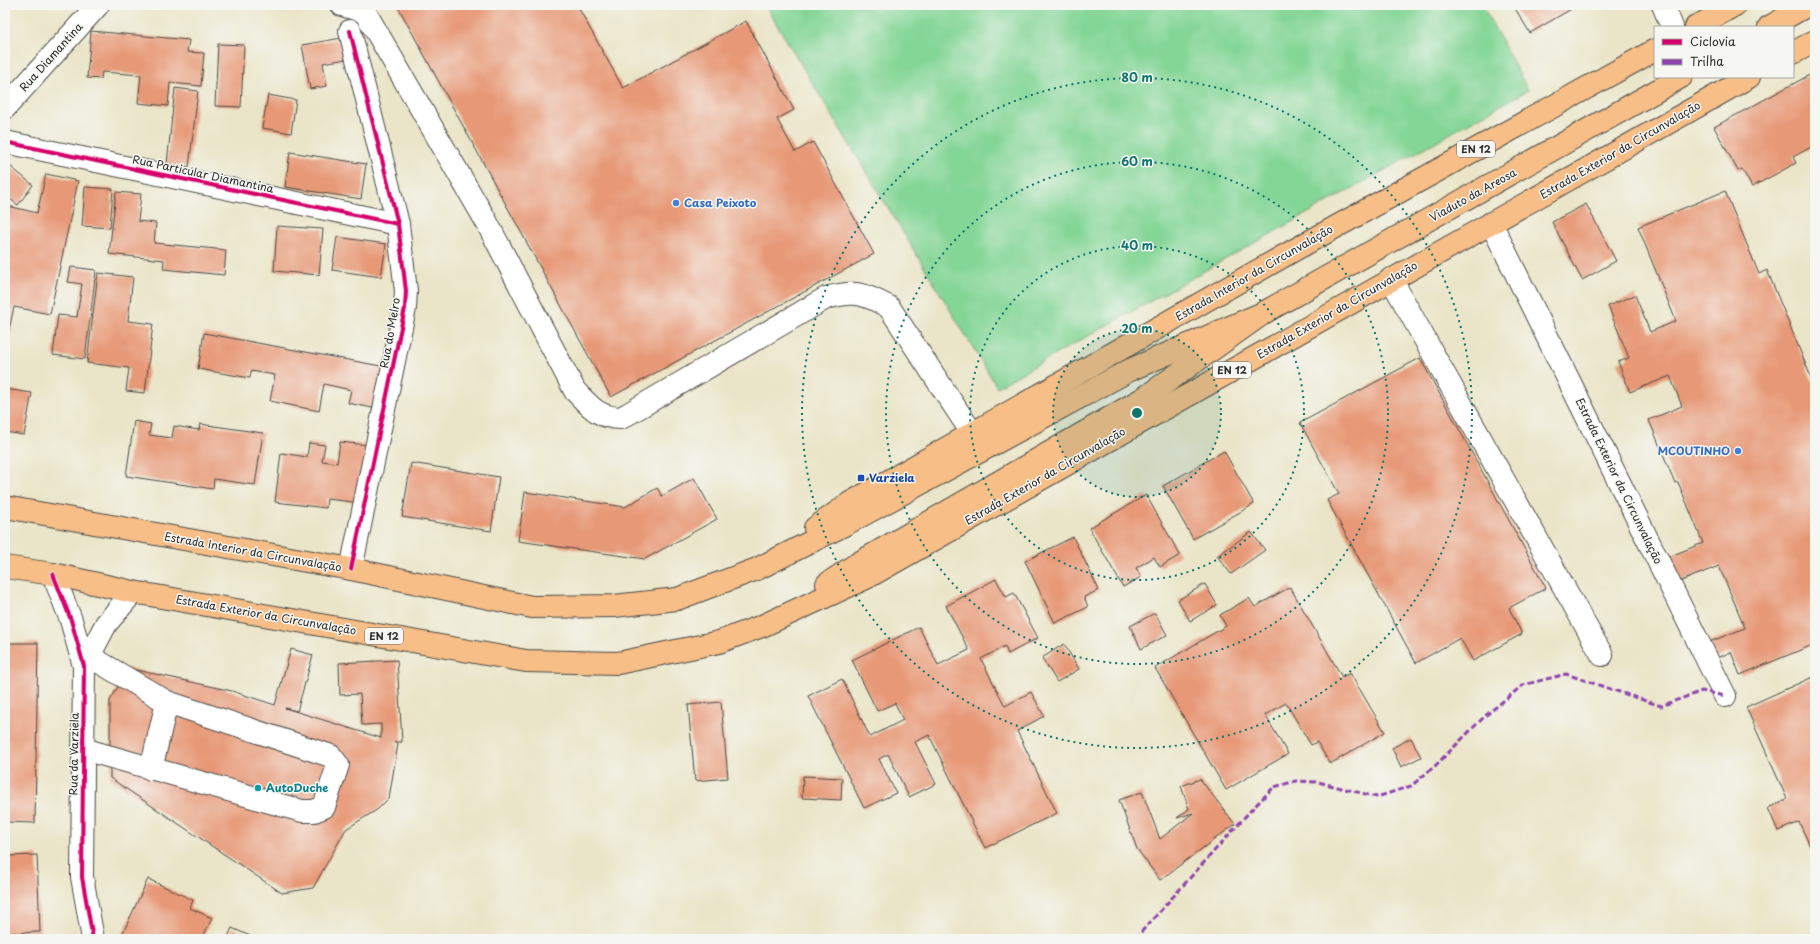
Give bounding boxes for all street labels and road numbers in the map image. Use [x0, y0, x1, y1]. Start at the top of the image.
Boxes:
street label: Rua Diamantina [15, 18, 86, 95]
street label: Estrada Exterior da Circunvalação [1536, 96, 1703, 203]
road number: EN 12 [1457, 141, 1495, 157]
street label: Rua Particular Diamantina [131, 150, 275, 197]
street label: Viaduto da Areosa [1426, 164, 1519, 225]
street label: Estrada Interior da Circunvalação [1172, 220, 1336, 325]
street label: Estrada Exterior da Circunvalação [1253, 256, 1420, 363]
street label: Rua do Melro [375, 296, 404, 370]
road number: EN 12 [1213, 362, 1251, 378]
street label: Estrada Exterior da Circunvalação [1572, 395, 1667, 567]
street label: Estrada Exterior da Circunvalação [961, 422, 1128, 529]
street label: Estrada Interior da Circunvalação [163, 528, 343, 575]
street label: Estrada Exterior da Circunvalação [174, 590, 358, 639]
road number: EN 12 [365, 628, 403, 644]
street label: Rua da Varziela [64, 712, 83, 795]

